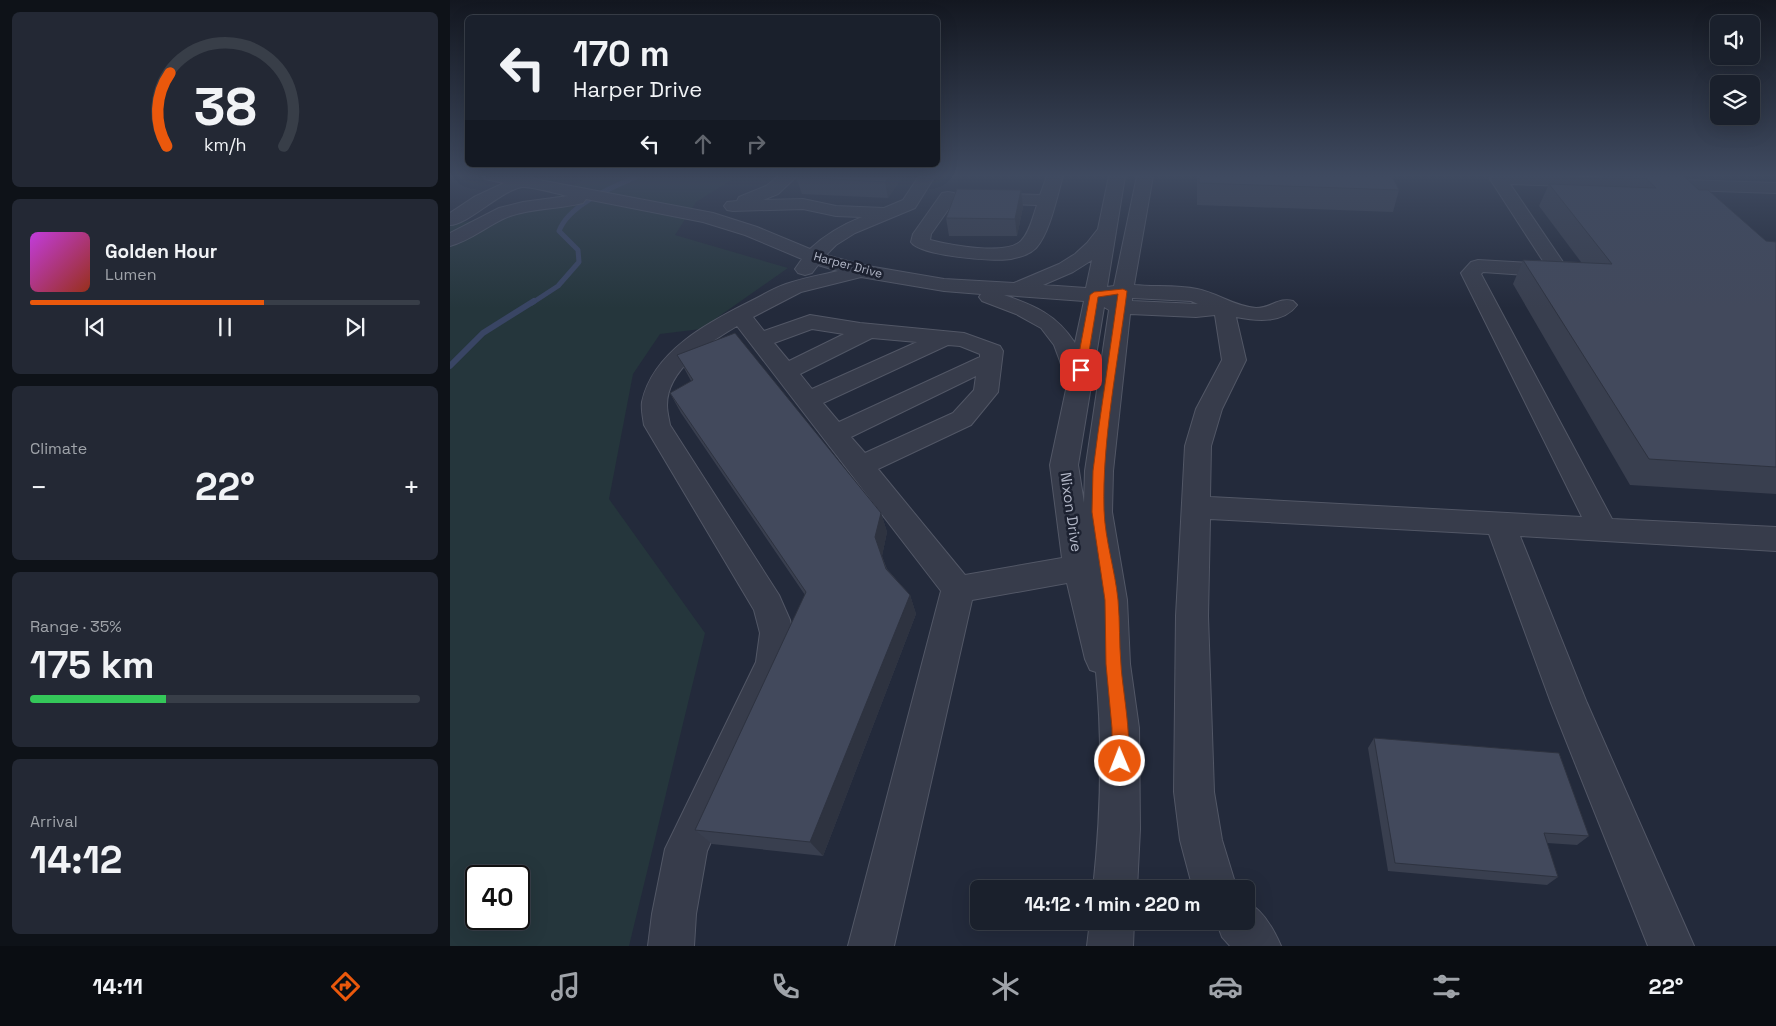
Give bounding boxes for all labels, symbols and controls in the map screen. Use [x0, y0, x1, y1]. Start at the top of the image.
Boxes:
map controls [1710, 15, 1760, 125]
button: sound [1710, 15, 1760, 65]
text: 170 m [573, 32, 670, 76]
icon: left [490, 35, 555, 100]
text: 38 [194, 74, 256, 140]
text: Harper Drive [573, 75, 702, 103]
button: layers [1710, 75, 1760, 125]
icon: left [636, 130, 664, 158]
icon: ahead [689, 130, 717, 158]
icon: right [742, 130, 770, 158]
text: km/h [204, 133, 246, 156]
text: Golden Hour [105, 239, 217, 264]
street label: Harper Drive [812, 248, 884, 282]
text: Lumen [105, 264, 157, 285]
icon: previous [81, 313, 109, 341]
icon: pause [211, 313, 239, 341]
icon: next [341, 313, 369, 341]
pin [1060, 349, 1102, 391]
icon: arrive [1067, 356, 1095, 384]
text: Climate [30, 438, 87, 459]
text: 22° [195, 463, 255, 511]
text: − [30, 469, 47, 505]
text: + [403, 469, 420, 505]
street label: Nixon Drive [1057, 471, 1087, 553]
text: Range · 35% [30, 616, 122, 637]
text: 175 km [30, 641, 155, 689]
position arrow [1093, 734, 1145, 786]
text: Arrival [30, 811, 78, 832]
text: 14:12 [30, 836, 122, 884]
speed limit sign: 40 [465, 865, 530, 930]
text: 14:12 · 1 min · 220 m [1024, 892, 1201, 917]
icon: directions [328, 969, 363, 1004]
icon: music [548, 969, 583, 1004]
icon: phone [768, 969, 803, 1004]
icon: climate [988, 969, 1023, 1004]
icon: car [1208, 969, 1243, 1004]
icon: filters [1429, 969, 1464, 1004]
text: 14:11 [93, 972, 143, 1000]
text: 22° [1649, 972, 1683, 1000]

